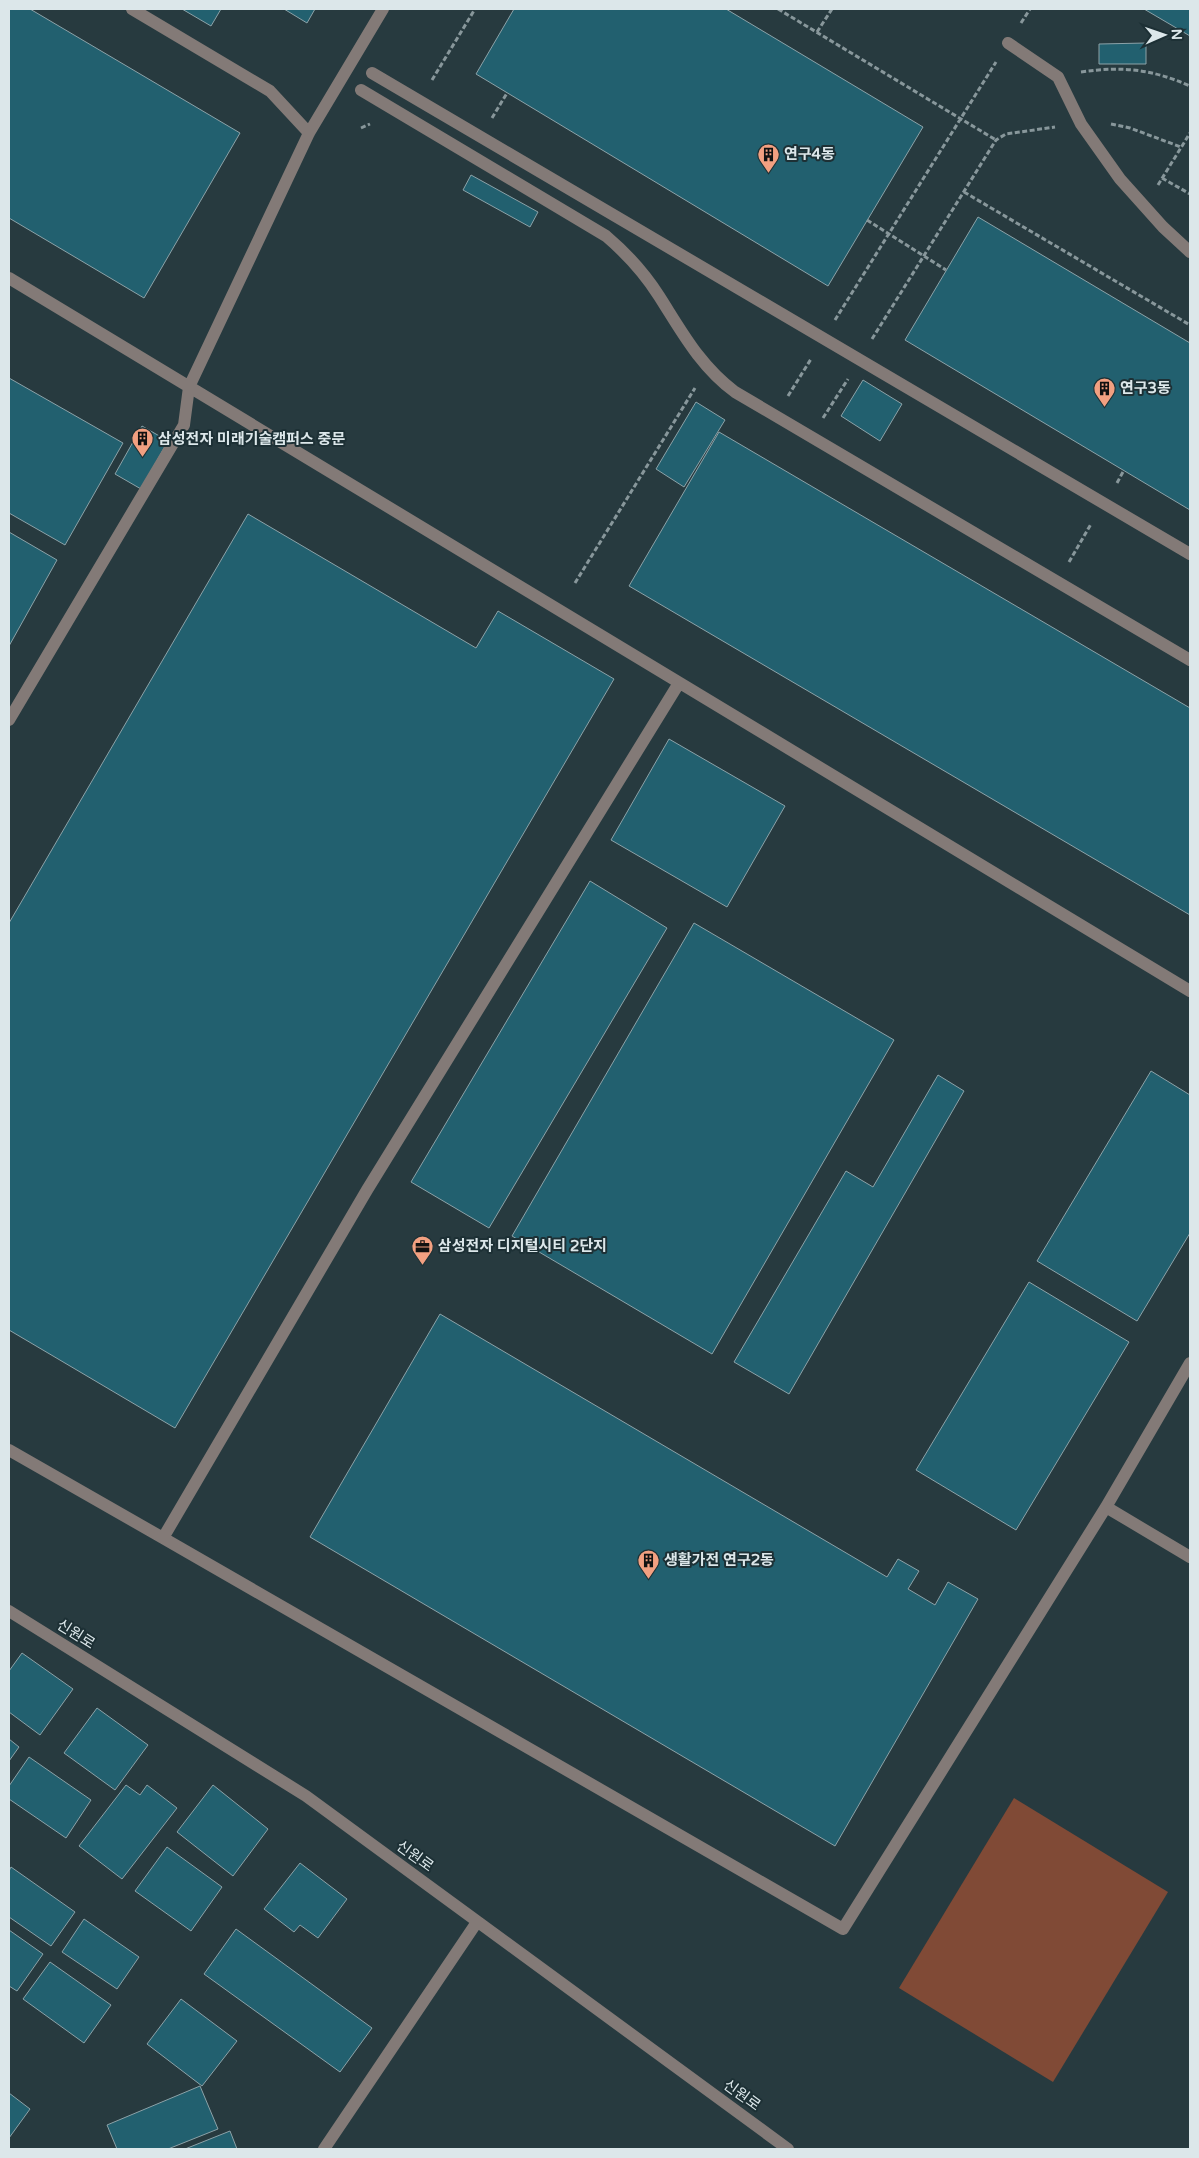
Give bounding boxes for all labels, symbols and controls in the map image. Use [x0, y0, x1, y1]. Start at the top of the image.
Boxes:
north arrow [1139, 10, 1189, 60]
text: N [1168, 29, 1185, 40]
building icon: 연구4동 [756, 142, 780, 173]
place label: 연구4동 [784, 145, 835, 163]
building icon: 연구3동 [1092, 376, 1116, 407]
place label: 연구3동 [1120, 379, 1171, 397]
building icon: 삼성전자 미래기술캠퍼스 중문 [130, 427, 154, 458]
place label: 삼성전자 미래기술캠퍼스 중문 [158, 430, 345, 448]
office icon: 삼성전자 디지털시티 2단지 [410, 1234, 434, 1265]
place label: 삼성전자 디지털시티 2단지 [438, 1237, 607, 1255]
building icon: 생활가전 연구2동 [636, 1548, 660, 1579]
place label: 생활가전 연구2동 [664, 1551, 774, 1569]
street label: 신원로 [54, 1615, 98, 1653]
street label: 신원로 [393, 1837, 437, 1875]
street label: 신원로 [720, 2076, 764, 2114]

